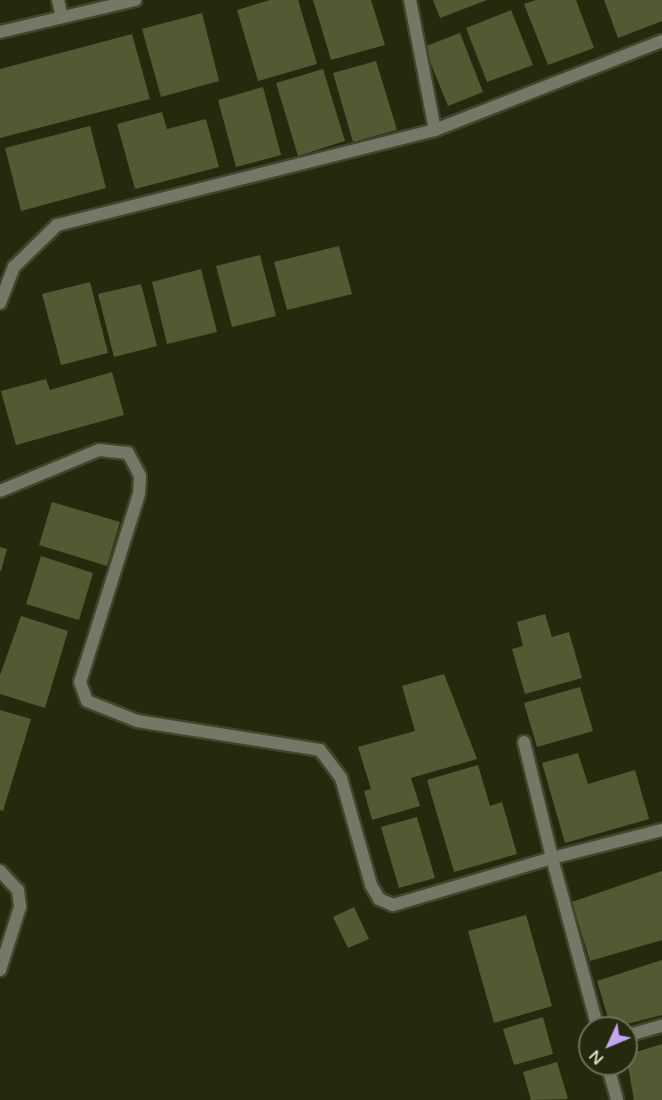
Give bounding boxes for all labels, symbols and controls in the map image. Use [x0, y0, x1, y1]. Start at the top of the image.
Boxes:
north arrow [578, 1016, 638, 1076]
text: N [585, 1046, 608, 1069]

